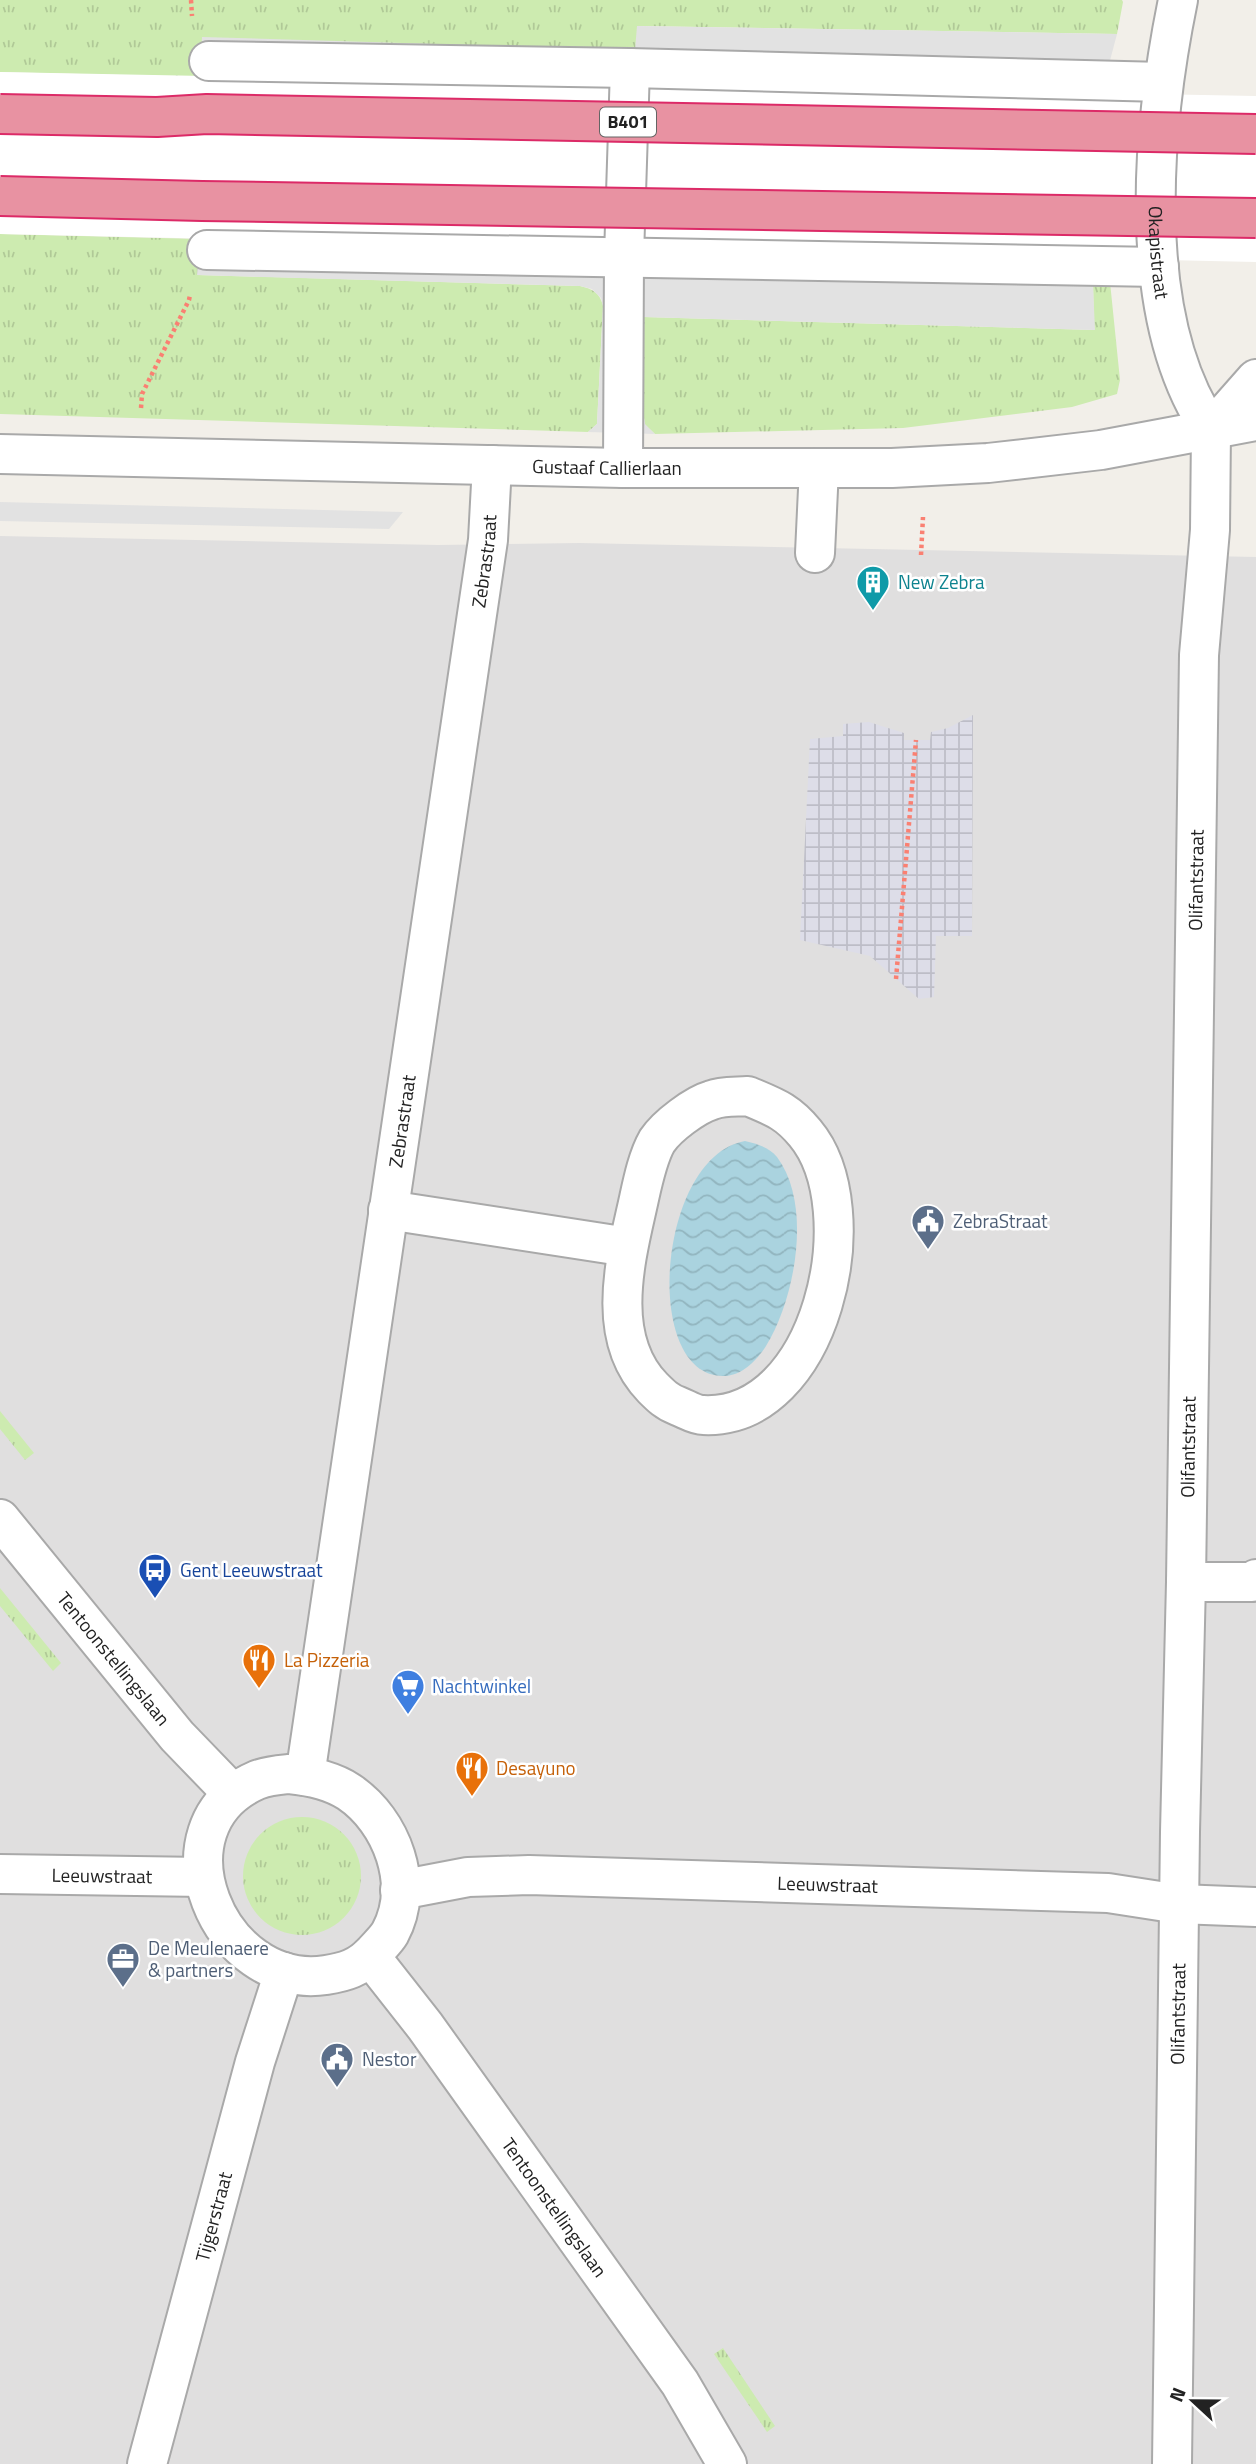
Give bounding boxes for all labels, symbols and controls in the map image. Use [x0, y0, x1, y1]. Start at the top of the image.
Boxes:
road number: B401 [600, 107, 656, 136]
street label: Okapistraat [1142, 206, 1178, 301]
street label: Gustaaf Callierlaan [532, 451, 682, 482]
street label: Zebrastraat [463, 514, 503, 610]
building icon: New Zebra [854, 563, 892, 612]
place label: New Zebra [898, 567, 985, 596]
street label: Olifantstraat [1180, 829, 1211, 931]
street label: Zebrastraat [380, 1072, 423, 1169]
public building icon: ZebraStraat [909, 1202, 947, 1251]
place label: ZebraStraat [953, 1206, 1048, 1235]
street label: Olifantstraat [1172, 1396, 1203, 1498]
bus stop icon: Gent Leeuwstraat [136, 1551, 174, 1600]
place label: Gent Leeuwstraat [180, 1555, 323, 1584]
street label: Tentoonstellingslaan [51, 1585, 178, 1731]
restaurant icon: La Pizzeria [240, 1641, 278, 1690]
place label: La Pizzeria [284, 1645, 370, 1674]
supermarket icon: Nachtwinkel [389, 1667, 427, 1716]
place label: Nachtwinkel [432, 1671, 531, 1700]
restaurant icon: Desayuno [453, 1749, 491, 1798]
place label: Desayuno [496, 1753, 576, 1782]
street label: Leeuwstraat [52, 1860, 153, 1890]
street label: Leeuwstraat [777, 1868, 879, 1900]
place label: De Meulenaere & partners [148, 1933, 269, 1984]
office icon: De Meulenaere & partners [104, 1940, 142, 1989]
street label: Olifantstraat [1162, 1963, 1192, 2065]
public building icon: Nestor [318, 2040, 356, 2089]
place label: Nestor [362, 2044, 417, 2073]
street label: Tentoonstellingslaan [495, 2131, 615, 2283]
street label: Tijgerstraat [187, 2168, 239, 2265]
north arrow [1158, 2366, 1228, 2436]
text: N [1161, 2383, 1193, 2406]

